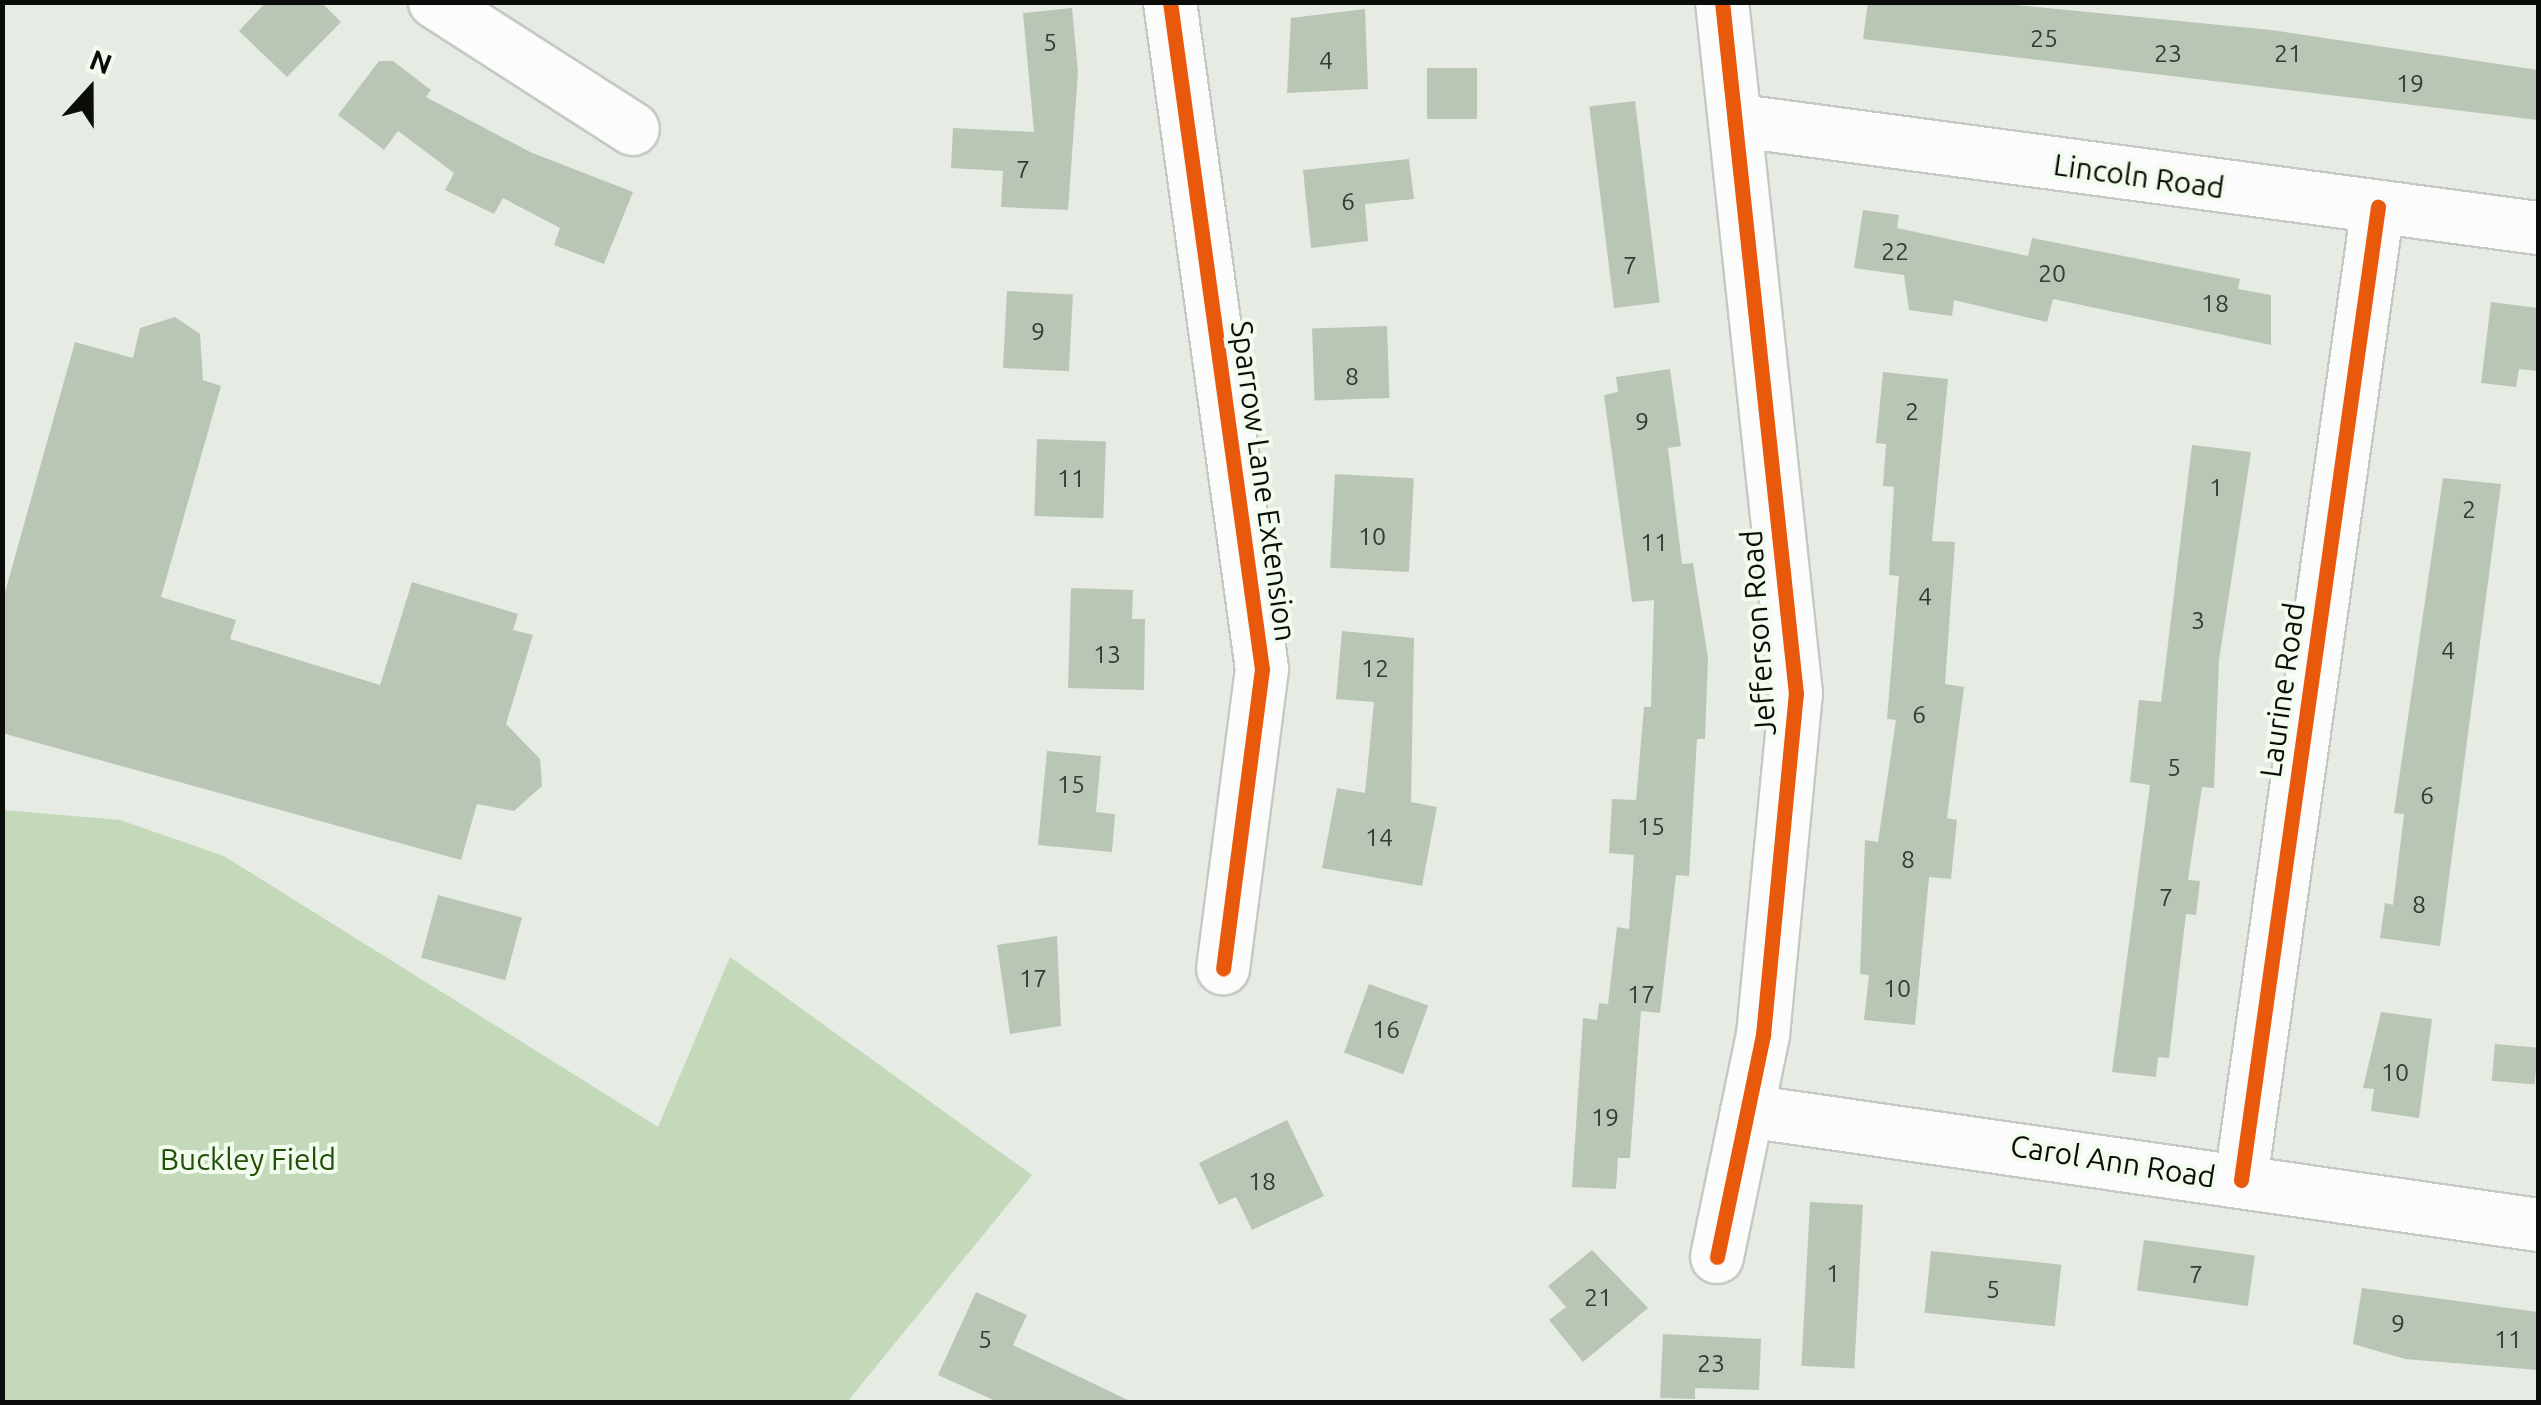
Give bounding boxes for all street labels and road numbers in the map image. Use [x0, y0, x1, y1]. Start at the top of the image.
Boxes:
street label: Lincoln Road [2051, 146, 2227, 206]
street label: Sparrow Lane Extension [1224, 319, 1304, 643]
street label: Jefferson Road [1733, 529, 1783, 737]
street label: Laurine Road [2252, 600, 2312, 780]
street label: Carol Ann Road [2008, 1127, 2218, 1195]

